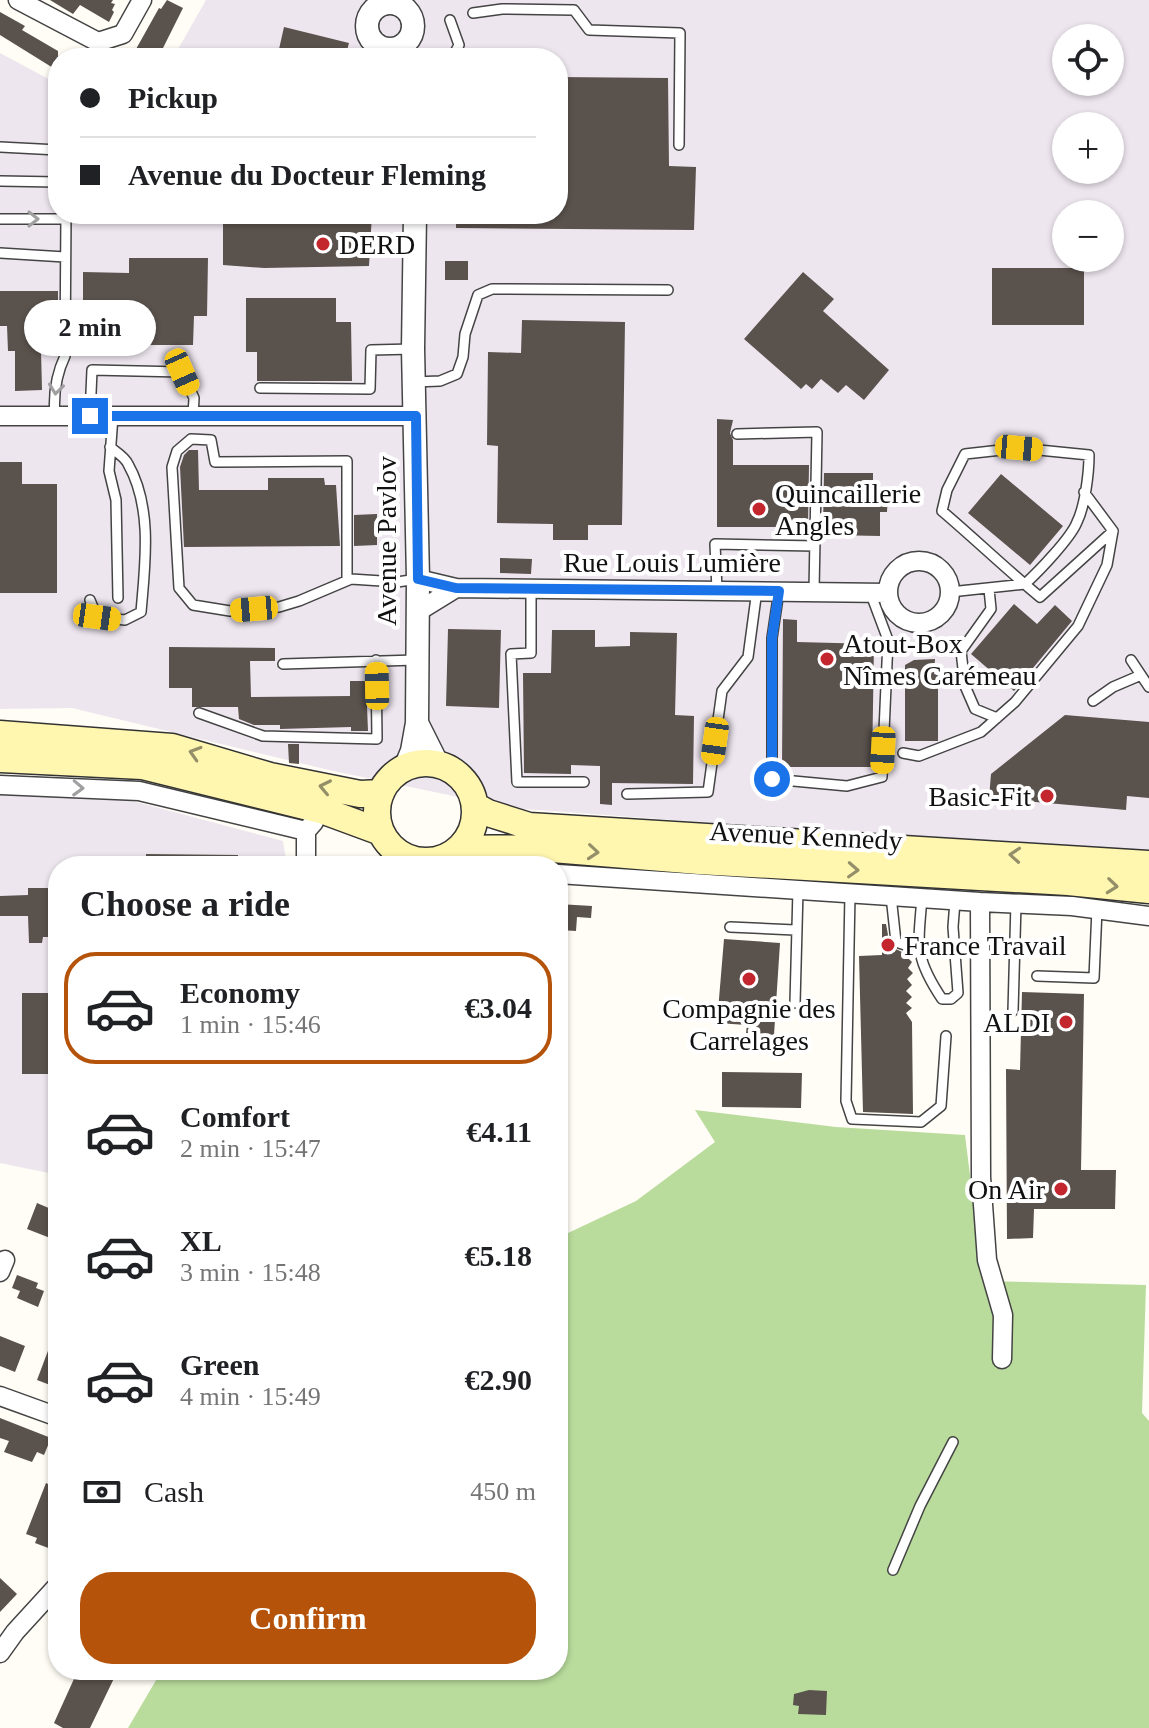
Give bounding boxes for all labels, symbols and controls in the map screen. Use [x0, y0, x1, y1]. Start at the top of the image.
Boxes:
map controls [1052, 24, 1124, 272]
button: locate [1052, 24, 1124, 96]
text: Pickup [128, 81, 218, 114]
button: + [1052, 112, 1124, 184]
text: Avenue du Docteur Fleming [128, 158, 486, 191]
button: − [1052, 200, 1124, 272]
one-way arrow [27, 210, 40, 228]
place label: DERD [339, 229, 415, 260]
marker: DERD [314, 235, 332, 253]
callout: 2 min [24, 300, 156, 356]
text: 2 min [59, 313, 121, 342]
car [161, 345, 203, 399]
one-way arrow [47, 383, 64, 396]
route end [72, 398, 108, 434]
car [994, 434, 1044, 462]
street label: Avenue Pavlov [371, 456, 402, 626]
place label: Quincaillerie Angles [775, 478, 921, 541]
marker: Quincaillerie Angles [750, 500, 768, 518]
street label: Rue Louis Lumière [563, 547, 781, 578]
car [229, 595, 279, 623]
car [72, 602, 122, 632]
place label: Atout-Box Nîmes Carémeau [843, 628, 1037, 691]
marker: Atout-Box Nîmes Carémeau [818, 650, 836, 668]
car [365, 662, 389, 710]
car [700, 716, 730, 766]
car [870, 725, 896, 775]
one-way arrow [189, 746, 203, 762]
route start [754, 761, 790, 797]
one-way arrow [319, 779, 332, 796]
one-way arrow [72, 780, 85, 797]
place label: Basic-Fit [928, 781, 1031, 812]
marker: Basic-Fit [1038, 787, 1056, 805]
street label: Avenue Kennedy [709, 815, 903, 856]
one-way arrow [587, 843, 600, 860]
one-way arrow [1008, 847, 1021, 864]
one-way arrow [847, 861, 860, 878]
one-way arrow [1106, 878, 1119, 895]
text: Choose a ride [80, 884, 290, 924]
place label: France Travail [904, 930, 1067, 961]
marker: France Travail [879, 936, 897, 954]
marker: Compagnie des Carrelages [740, 970, 758, 988]
icon: car [84, 972, 156, 1044]
text: Economy [180, 976, 300, 1009]
text: €3.04 [465, 991, 532, 1024]
place label: Compagnie des Carrelages [662, 993, 836, 1056]
place label: ALDI [983, 1007, 1050, 1038]
text: 1 min · 15:46 [180, 1010, 321, 1039]
marker: ALDI [1057, 1013, 1075, 1031]
icon: car [84, 1096, 156, 1168]
text: Comfort [180, 1100, 290, 1133]
text: €4.11 [466, 1115, 532, 1148]
text: 2 min · 15:47 [180, 1134, 321, 1163]
place label: On Air [968, 1174, 1046, 1205]
marker: On Air [1052, 1180, 1070, 1198]
icon: car [84, 1220, 156, 1292]
text: XL [180, 1224, 222, 1257]
text: €5.18 [465, 1239, 532, 1272]
text: 3 min · 15:48 [180, 1258, 321, 1287]
icon: car [84, 1344, 156, 1416]
text: Green [180, 1348, 259, 1381]
text: €2.90 [465, 1363, 532, 1396]
text: 4 min · 15:49 [180, 1382, 321, 1411]
icon: cash [80, 1470, 124, 1514]
text: Cash [144, 1475, 204, 1508]
text: 450 m [470, 1477, 536, 1506]
button: Confirm [80, 1572, 536, 1664]

